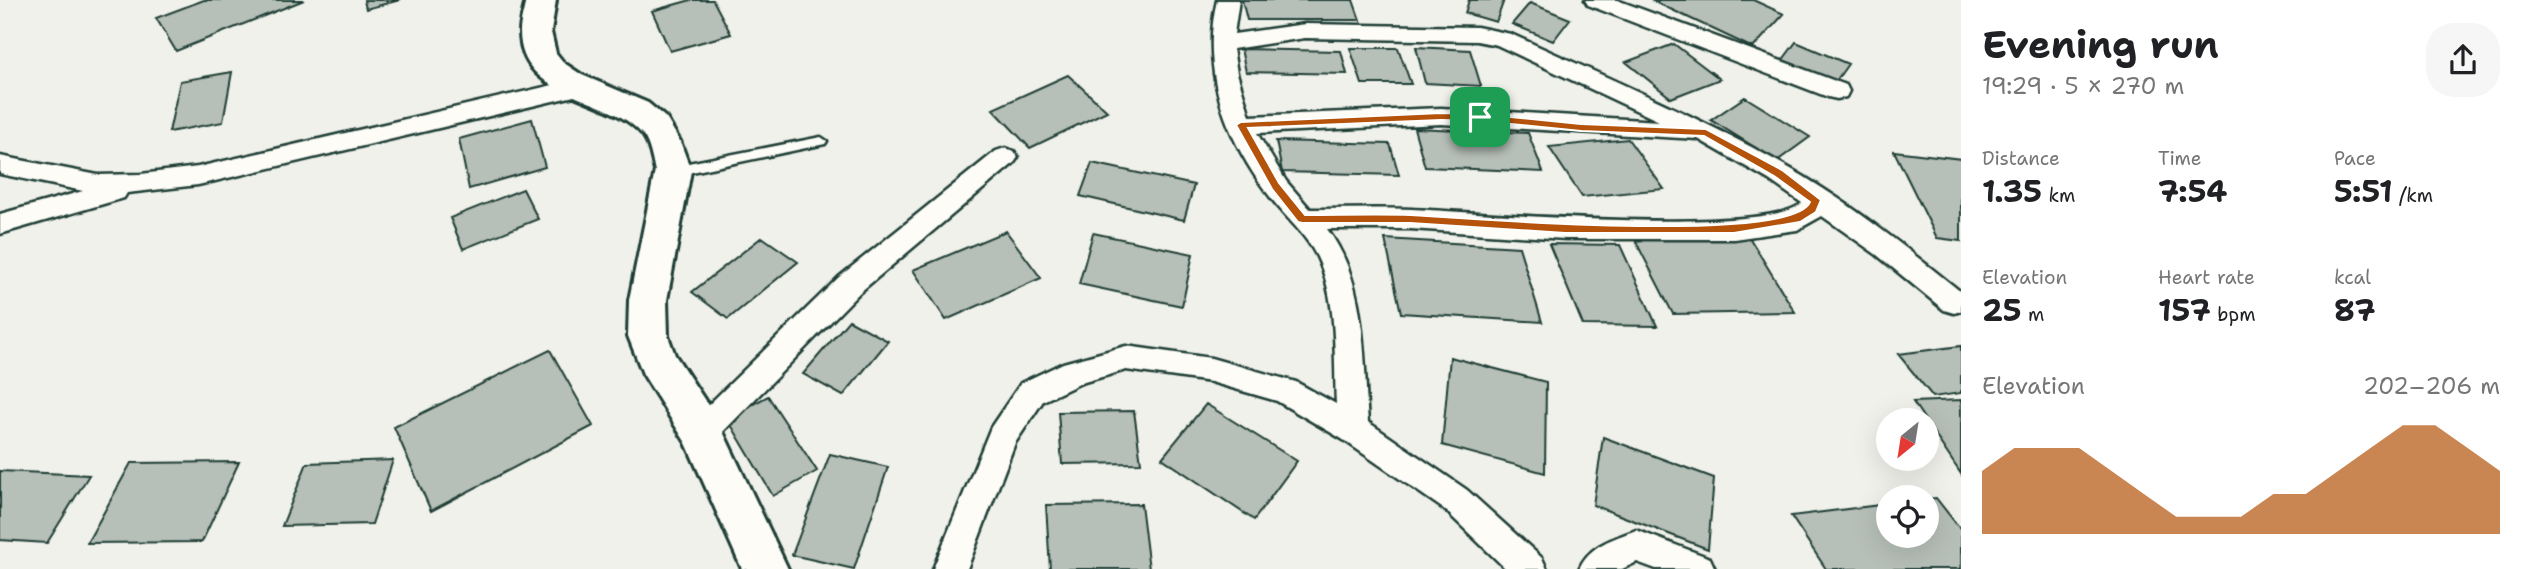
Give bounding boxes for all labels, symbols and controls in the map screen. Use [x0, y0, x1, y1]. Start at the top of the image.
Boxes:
text: Evening run [1982, 19, 2219, 70]
button: share [2426, 23, 2500, 97]
text: 19:29 · 5 × 270 m [1982, 71, 2184, 101]
pin [1450, 87, 1510, 147]
icon: arrive [1461, 98, 1499, 136]
text: Distance [1982, 146, 2060, 171]
text: Time [2158, 146, 2202, 171]
text: Pace [2334, 146, 2376, 171]
text: 1.35 [1982, 171, 2042, 212]
text: 7:54 [2158, 171, 2227, 212]
text: 5:51 [2334, 171, 2393, 212]
text: km [2042, 183, 2075, 208]
text: /km [2393, 183, 2433, 208]
text: Elevation [1982, 265, 2067, 290]
text: Heart rate [2158, 265, 2255, 290]
text: kcal [2334, 265, 2371, 290]
text: 25 [1982, 290, 2022, 331]
text: 157 [2158, 290, 2211, 331]
text: 87 [2334, 290, 2376, 331]
text: m [2022, 302, 2044, 327]
text: bpm [2211, 302, 2256, 327]
text: Elevation [1982, 371, 2085, 401]
text: 202–206 m [2363, 371, 2500, 401]
north arrow [1876, 408, 1939, 471]
map controls [1876, 408, 1939, 548]
button: locate [1876, 485, 1939, 548]

